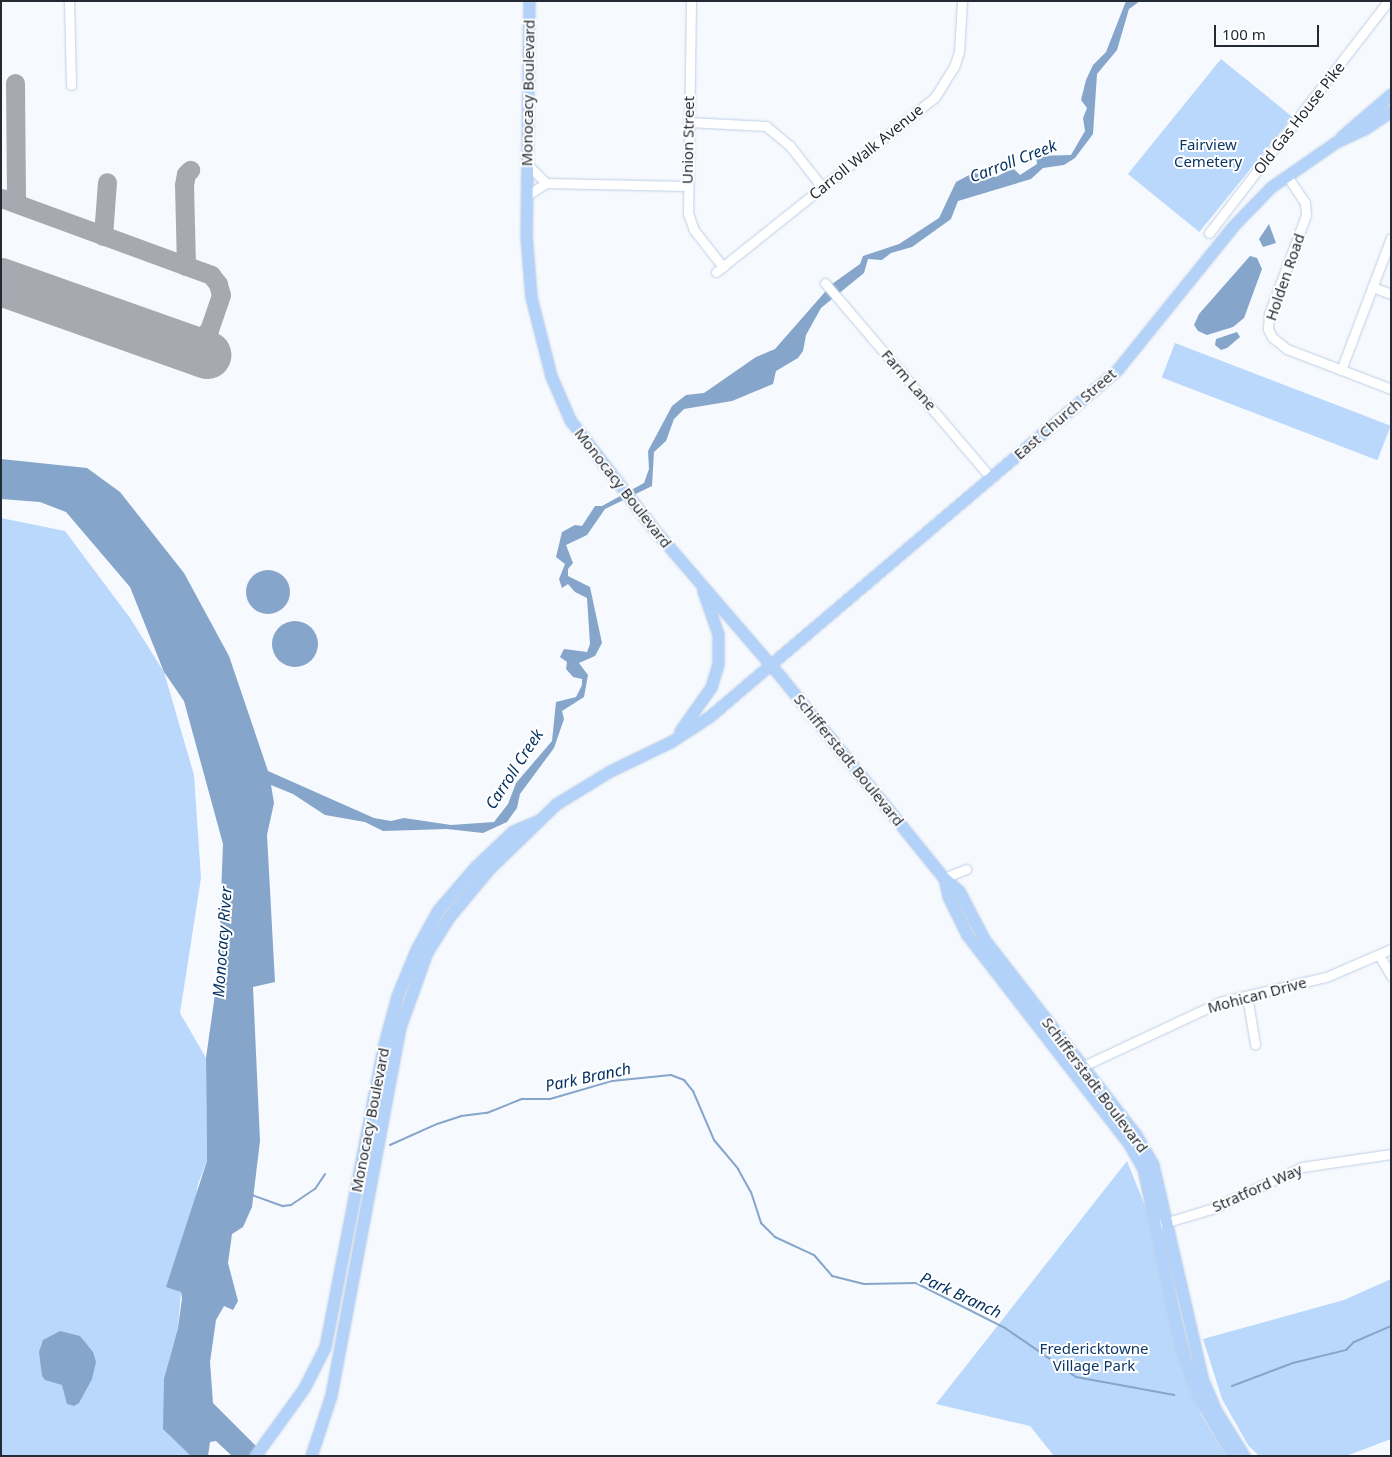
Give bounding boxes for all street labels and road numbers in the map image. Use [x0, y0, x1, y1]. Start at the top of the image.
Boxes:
street label: Monocacy Boulevard [518, 20, 538, 166]
street label: Old Gas House Pike [1250, 58, 1348, 178]
street label: Union Street [678, 96, 698, 184]
street label: Carroll Walk Avenue [805, 101, 927, 203]
street label: Holden Road [1262, 231, 1308, 323]
street label: Farm Lane [878, 346, 940, 414]
street label: East Church Street [1010, 365, 1120, 463]
street label: Monocacy Boulevard [571, 425, 675, 551]
street label: Schifferstadt Boulevard [790, 690, 908, 830]
street label: Mohican Drive [1206, 973, 1308, 1017]
street label: Schifferstadt Boulevard [1038, 1014, 1152, 1156]
street label: Monocacy Boulevard [347, 1046, 393, 1194]
street label: Stratford Way [1209, 1160, 1305, 1216]

